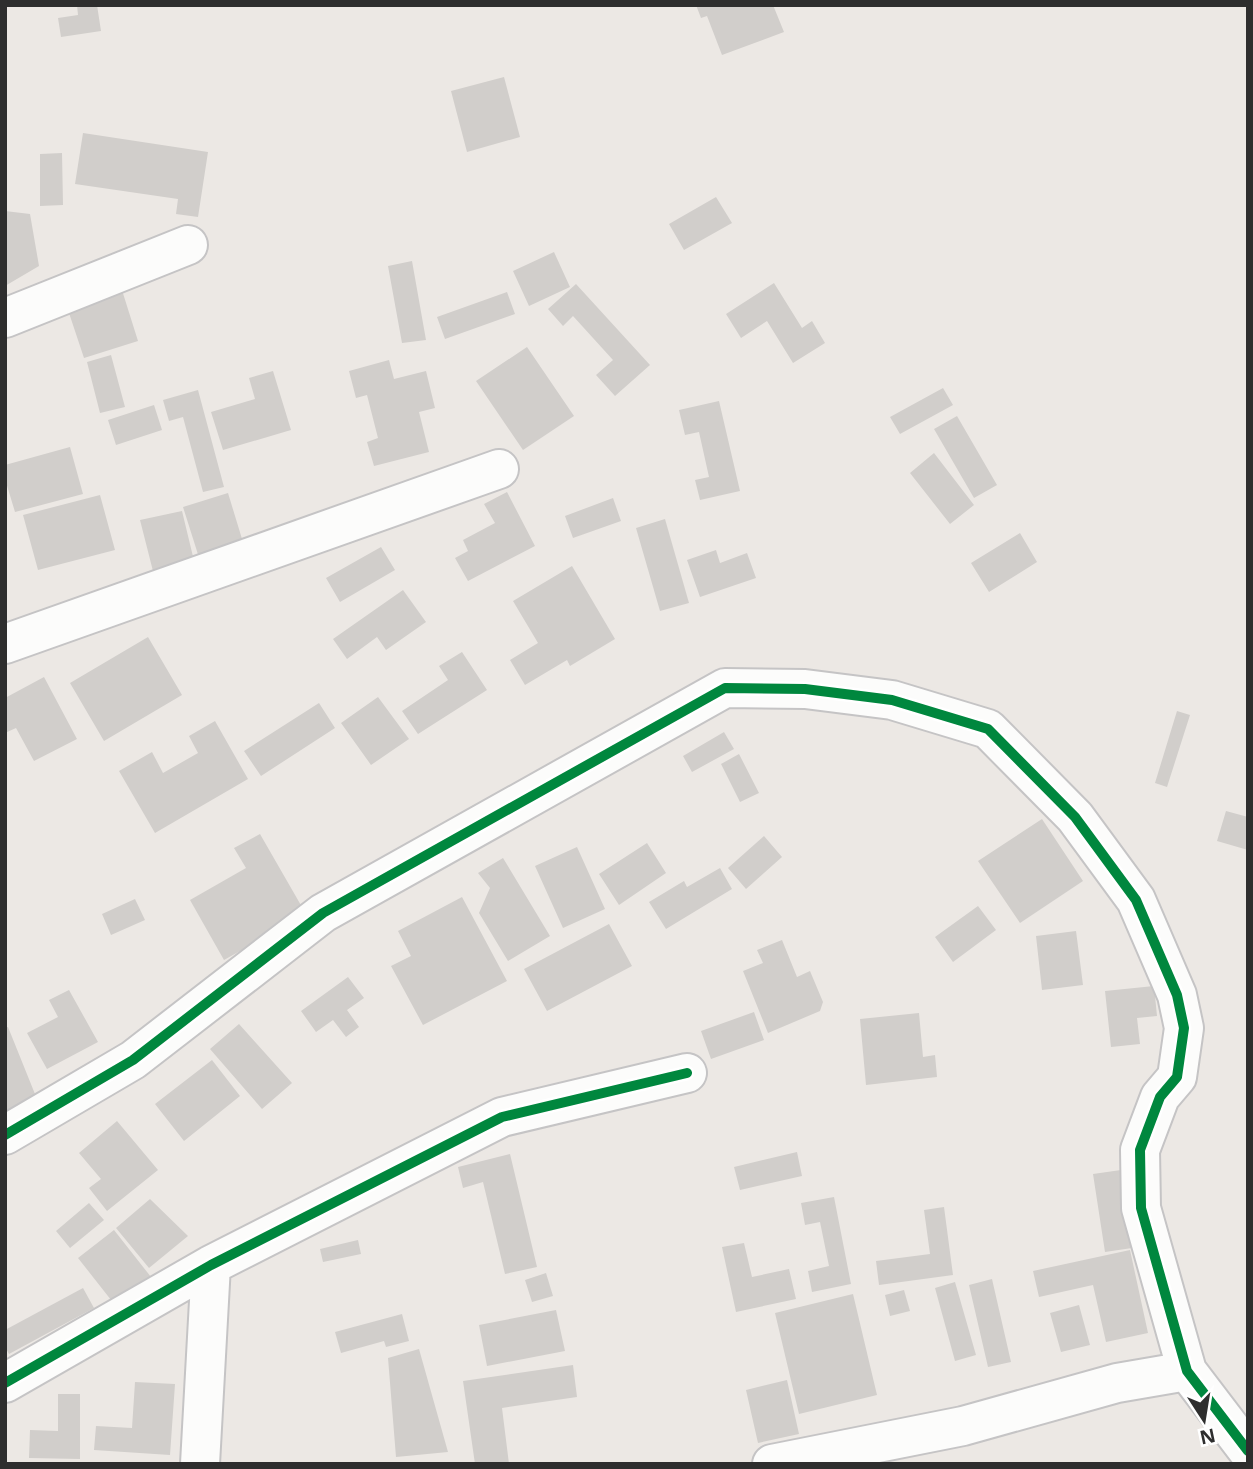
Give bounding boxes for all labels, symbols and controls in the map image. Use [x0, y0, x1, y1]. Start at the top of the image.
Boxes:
north arrow [1169, 1385, 1239, 1455]
text: N [1197, 1422, 1218, 1451]

